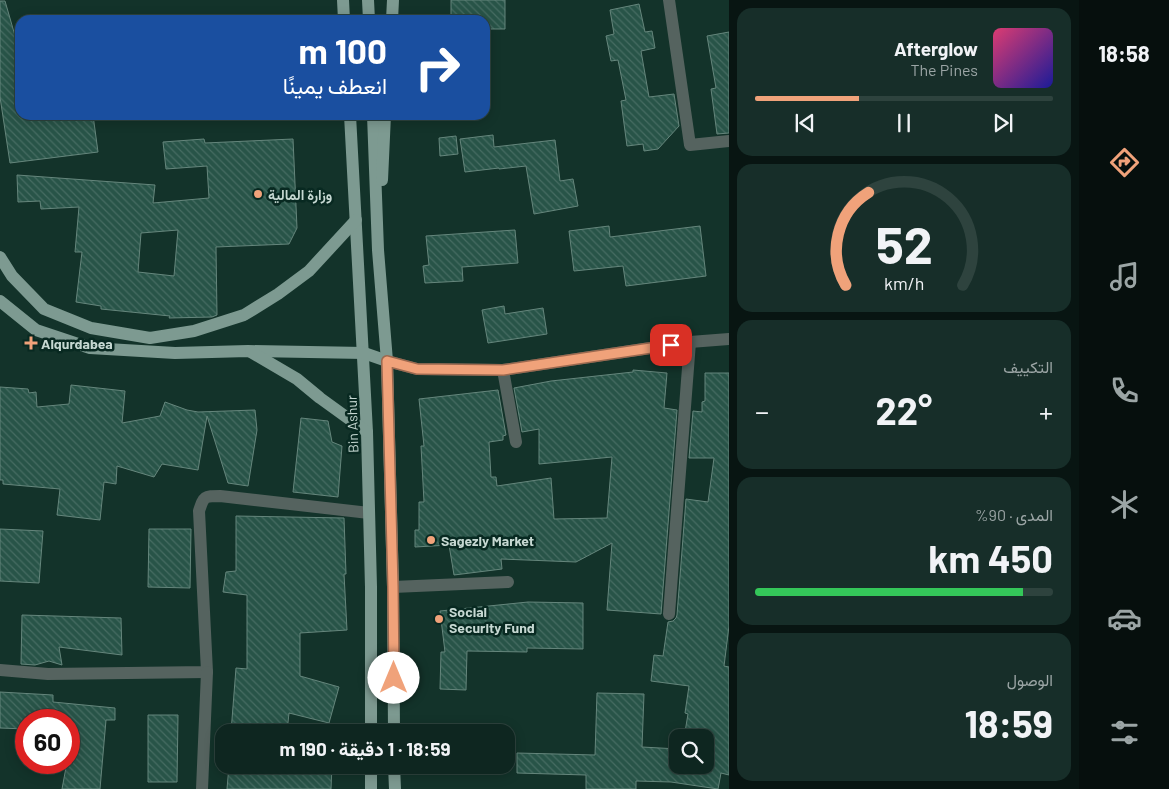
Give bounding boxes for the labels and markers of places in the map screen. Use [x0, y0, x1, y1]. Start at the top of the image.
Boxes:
place label: وزارة المالية [268, 186, 332, 204]
marker: وزارة المالية [252, 188, 264, 200]
pin [650, 324, 692, 366]
place label: Alqurdabea [41, 335, 113, 352]
marker: Alqurdabea [25, 337, 37, 349]
place label: Sagezly Market [441, 532, 534, 549]
marker: Sagezly Market [425, 534, 437, 546]
place label: Social Security Fund [449, 603, 535, 636]
marker: Social Security Fund [433, 613, 445, 625]

